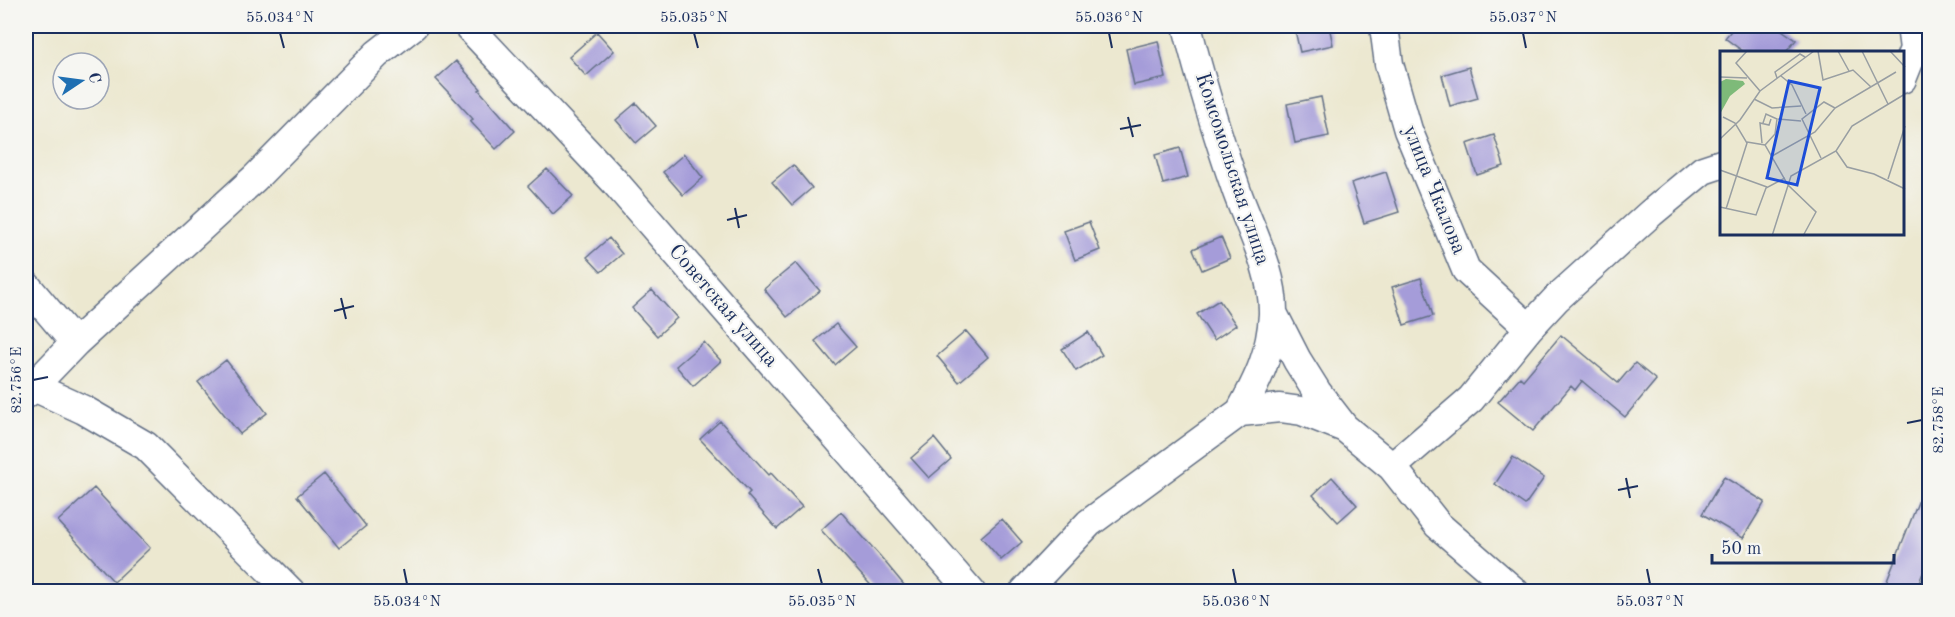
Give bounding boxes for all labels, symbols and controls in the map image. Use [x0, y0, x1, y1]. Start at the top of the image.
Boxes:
text: 55.034°N [246, 11, 314, 26]
text: 55.035°N [660, 11, 728, 26]
text: 55.036°N [1075, 11, 1143, 26]
text: 55.037°N [1489, 11, 1557, 26]
north arrow [51, 51, 111, 111]
inset map [1720, 51, 1904, 236]
street label: Комсомольская улица [1191, 70, 1273, 268]
text: С [85, 71, 103, 85]
street label: улица Чкалова [1399, 122, 1469, 258]
street label: Советская улица [664, 241, 782, 371]
text: 82.756°E [10, 347, 25, 413]
text: 82.758°E [1932, 387, 1947, 453]
scale bar [1712, 527, 1894, 565]
text: 50 m [1721, 540, 1761, 558]
text: 55.034°N [373, 595, 441, 610]
text: 55.035°N [788, 595, 856, 610]
text: 55.036°N [1202, 595, 1270, 610]
text: 55.037°N [1616, 595, 1684, 610]

